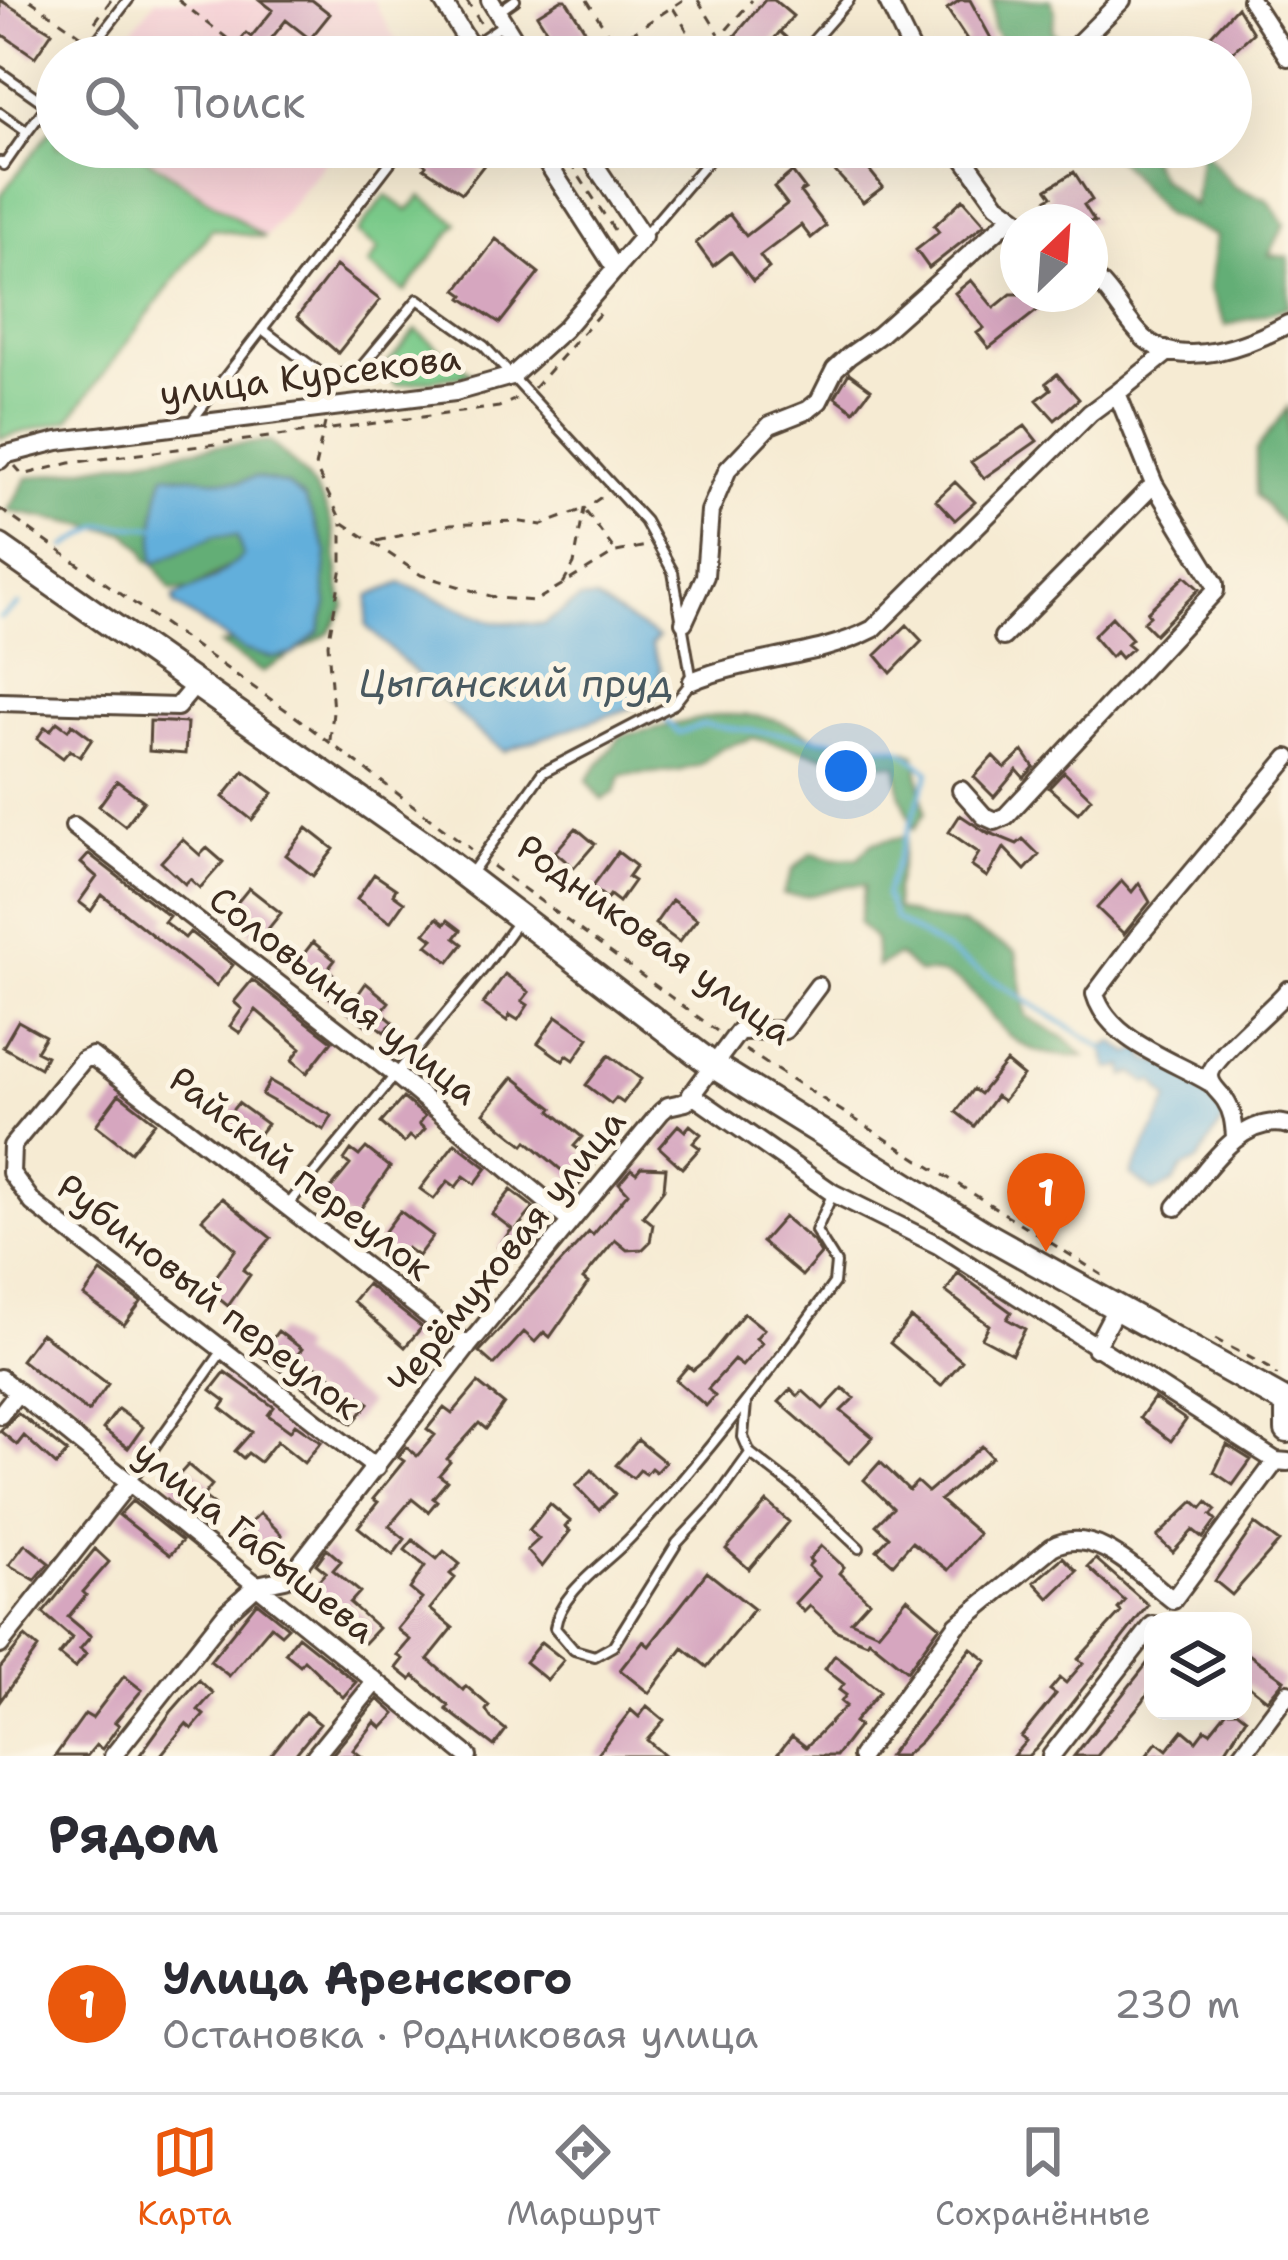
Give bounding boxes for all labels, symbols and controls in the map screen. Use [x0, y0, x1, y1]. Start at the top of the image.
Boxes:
search box [36, 36, 1252, 168]
icon: search [78, 69, 144, 135]
text: Поиск [174, 72, 305, 132]
north arrow [1000, 204, 1108, 312]
street label: улица Курсекова [157, 333, 463, 418]
water label: Цыганский пруд [359, 657, 673, 709]
your location [816, 741, 876, 801]
street label: Родниковая улица [507, 823, 802, 1056]
street label: Соловьиная улица [199, 875, 489, 1116]
street label: Райский переулок [159, 1055, 443, 1292]
street label: Черёмуховая улица [376, 1099, 637, 1404]
pin: 1 [1007, 1153, 1085, 1252]
street label: Рубиновый переулок [47, 1162, 371, 1431]
street label: улица Габышева [123, 1429, 386, 1654]
map controls [1144, 1612, 1252, 1720]
button: layers [1144, 1612, 1252, 1720]
text: Рядом [48, 1800, 219, 1868]
text: Улица Аренского [162, 1948, 572, 2008]
text: 1 [78, 1978, 96, 2030]
text: 230 m [1114, 1978, 1240, 2030]
text: Остановка · Родниковая улица [162, 2008, 758, 2060]
tab: Карта [137, 2119, 232, 2236]
tab: Маршрут [506, 2119, 660, 2236]
tab: Сохранённые [935, 2119, 1151, 2236]

